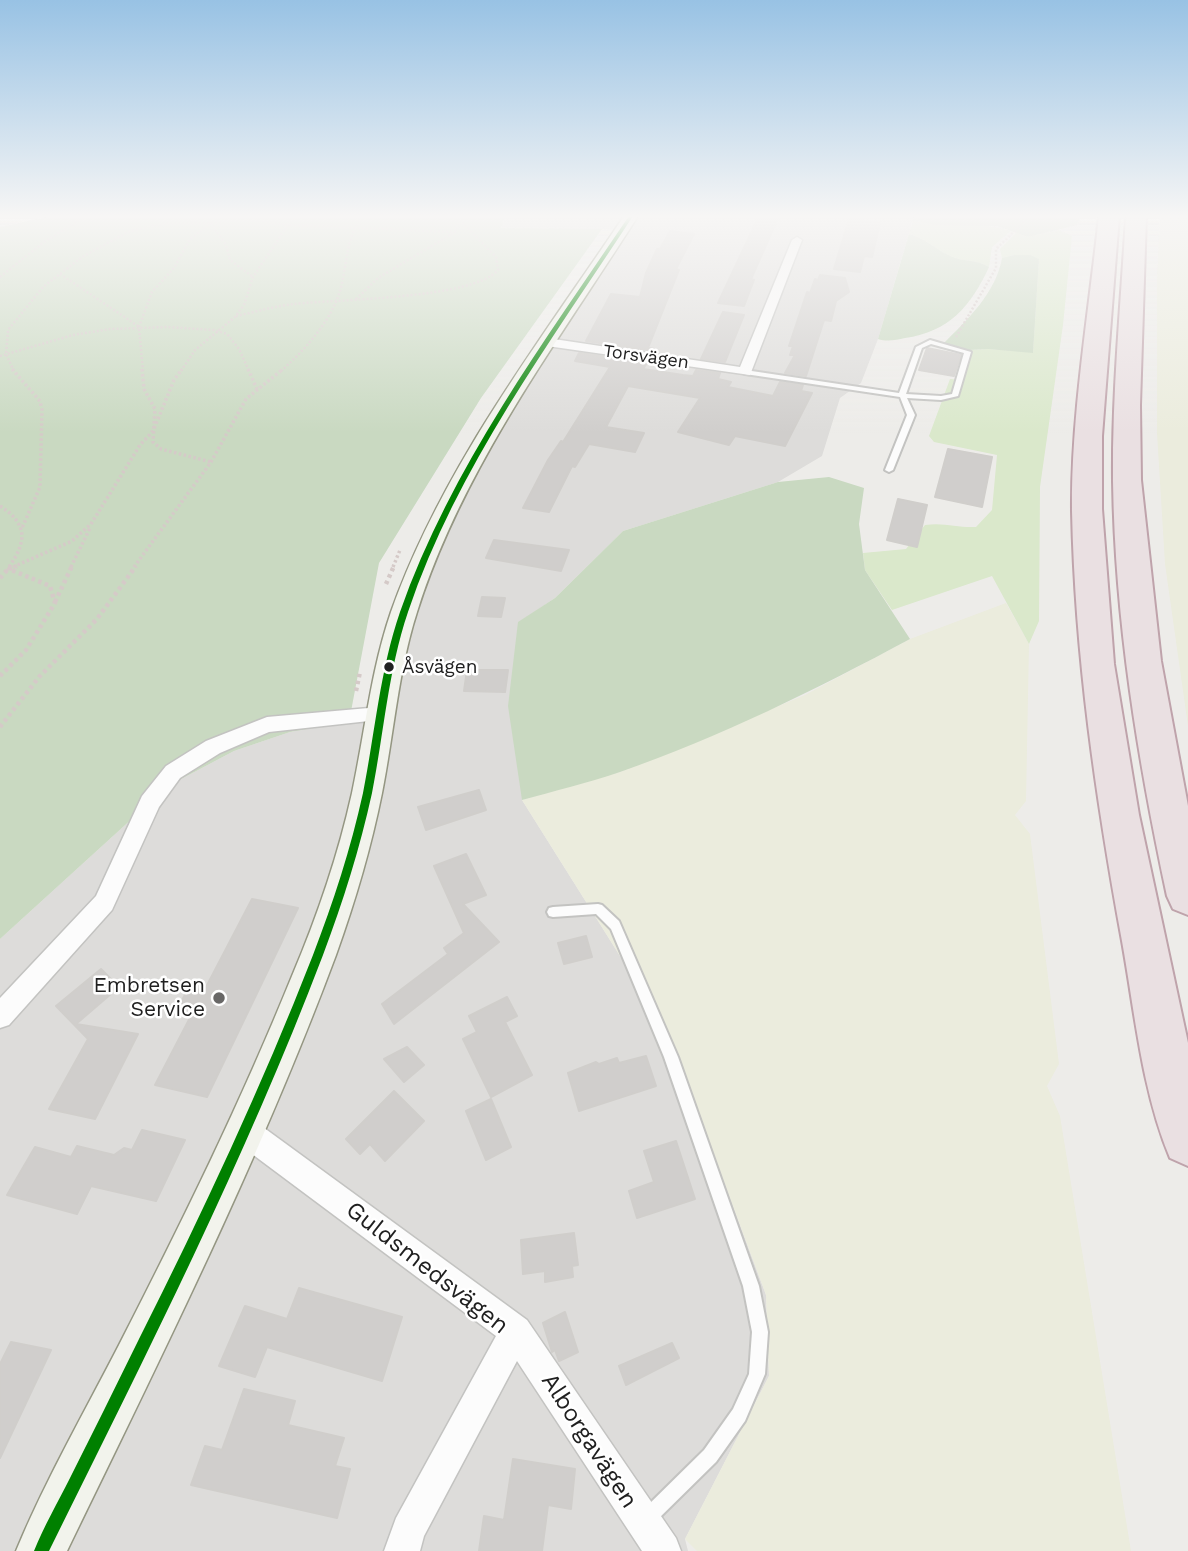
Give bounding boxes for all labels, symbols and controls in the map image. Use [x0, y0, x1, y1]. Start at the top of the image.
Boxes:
street label: Torsvägen [602, 340, 690, 374]
place label: Åsvägen [402, 656, 477, 678]
marker: Åsvägen [382, 660, 396, 674]
place label: Embretsen Service [93, 973, 205, 1023]
marker: Embretsen Service [211, 990, 227, 1006]
street label: Guldsmedsvägen [340, 1196, 514, 1340]
street label: Alborgavägen [535, 1368, 643, 1514]

